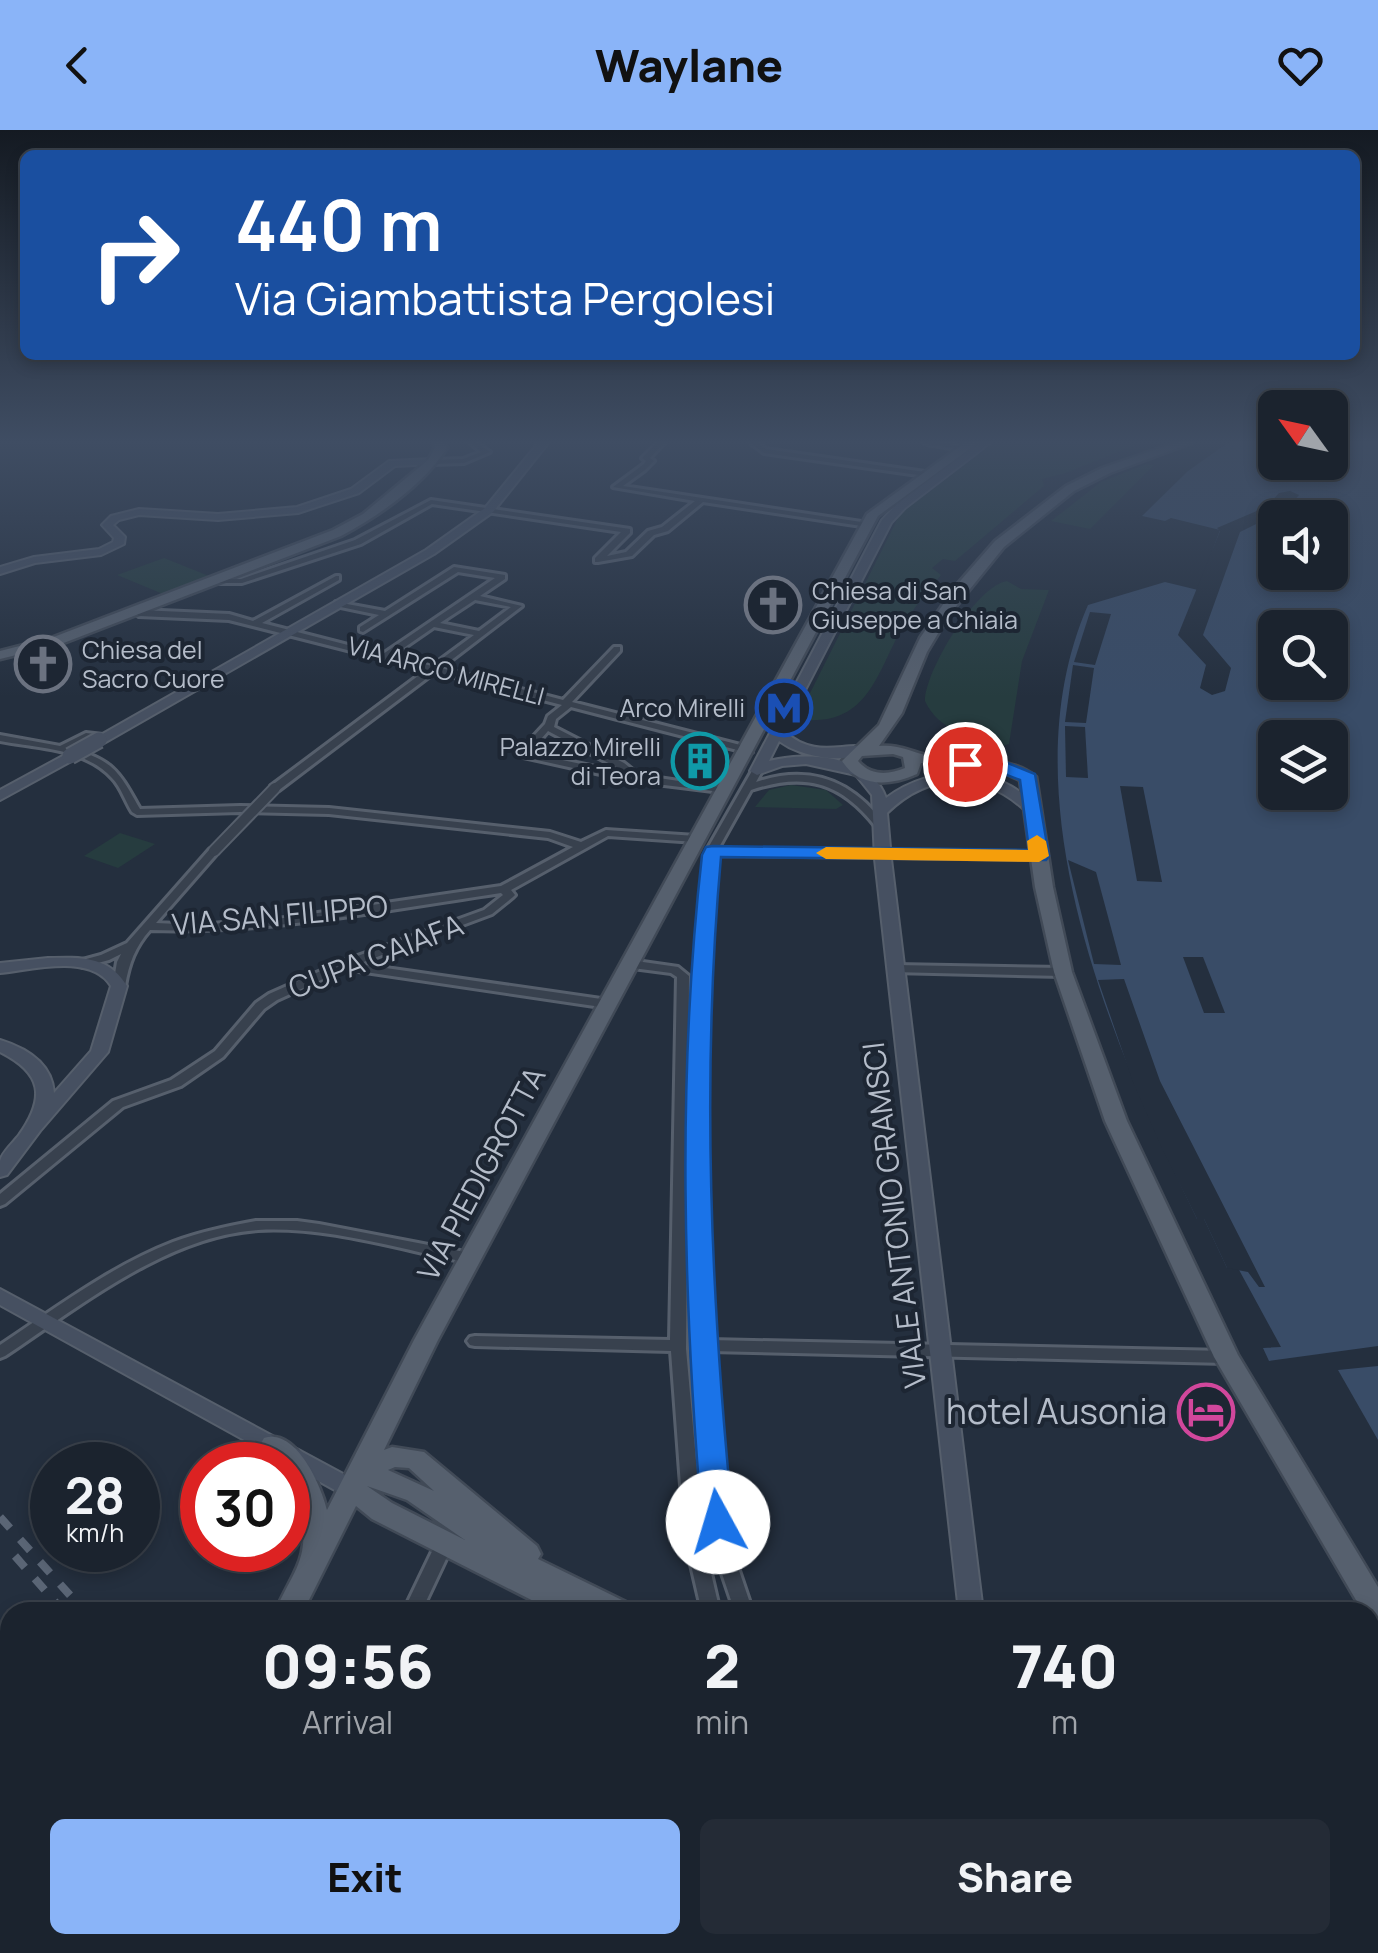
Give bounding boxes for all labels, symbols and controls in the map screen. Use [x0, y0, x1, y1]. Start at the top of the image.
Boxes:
text: Waylane [595, 34, 783, 96]
icon: back [50, 38, 105, 93]
icon: heart [1273, 38, 1328, 93]
text: 440 m [235, 176, 442, 272]
icon: right [70, 190, 200, 320]
text: Via Giambattista Pergolesi [235, 267, 775, 329]
north arrow [1258, 390, 1348, 480]
map controls [1258, 390, 1348, 810]
button: sound [1258, 500, 1348, 590]
place label: Chiesa di San Giuseppe a Chiaia [812, 573, 1018, 637]
church icon: Chiesa di San Giuseppe a Chiaia [743, 575, 803, 635]
button: search [1258, 610, 1348, 700]
street label: VIA ARCO MIRELLI [344, 627, 548, 714]
place label: Chiesa del Sacro Cuore [82, 632, 225, 696]
church icon: Chiesa del Sacro Cuore [13, 634, 73, 694]
metro station icon: Arco Mirelli [754, 678, 814, 738]
place label: Arco Mirelli [619, 690, 745, 725]
button: layers [1258, 720, 1348, 810]
pin [923, 722, 1008, 807]
place label: Palazzo Mirelli di Teora [500, 729, 661, 793]
building icon: Palazzo Mirelli di Teora [670, 731, 730, 791]
icon: arrive [938, 737, 993, 792]
street label: VIA SAN FILIPPO [170, 885, 390, 944]
street label: CUPA CAIAFA [282, 904, 469, 1008]
street label: VIALE ANTONIO GRAMSCI [852, 1040, 935, 1390]
street label: VIA PIEDIGROTTA [407, 1059, 554, 1287]
hotel icon: hotel Ausonia [1176, 1382, 1236, 1442]
place label: hotel Ausonia [946, 1387, 1167, 1435]
speed limit sign: 30 [180, 1442, 310, 1572]
text: 28 [65, 1461, 125, 1529]
position arrow [666, 1470, 770, 1574]
text: km/h [66, 1515, 124, 1550]
text: 09:56 [262, 1624, 434, 1706]
text: 2 [704, 1624, 740, 1706]
text: 740 [1011, 1624, 1118, 1706]
text: Arrival [302, 1700, 393, 1744]
text: min [695, 1700, 749, 1744]
text: m [1051, 1700, 1078, 1744]
button: Exit [50, 1819, 680, 1934]
button: Share [700, 1819, 1330, 1934]

